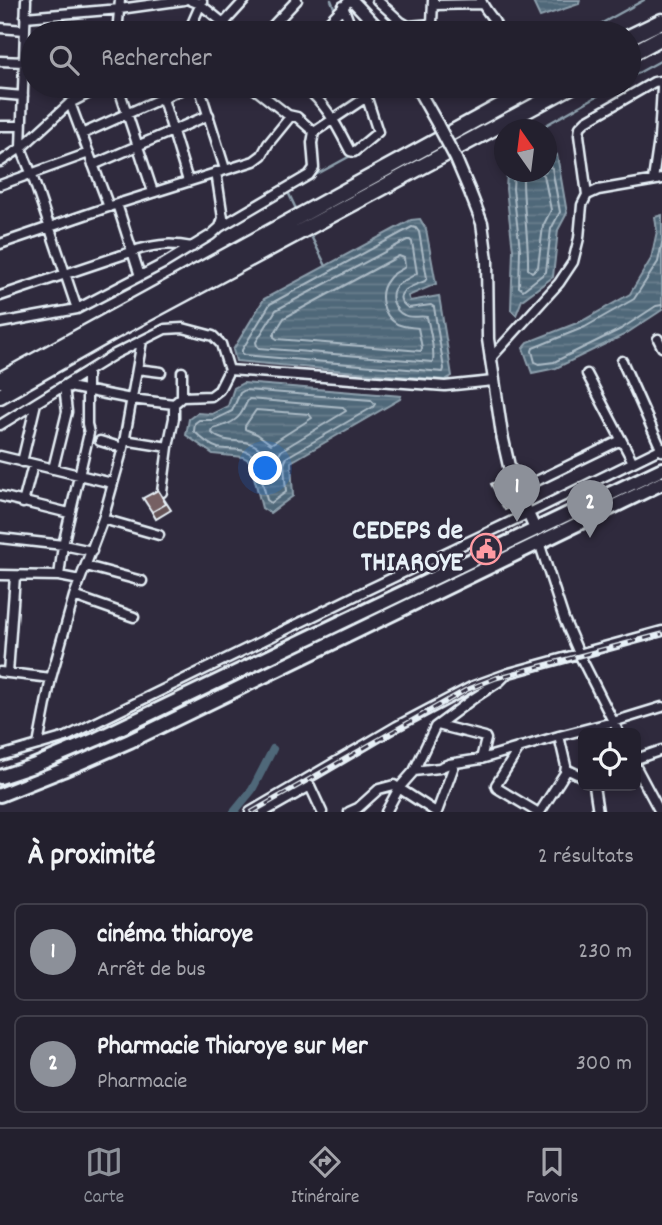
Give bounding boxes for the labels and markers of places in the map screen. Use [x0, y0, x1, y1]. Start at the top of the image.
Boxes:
pin: 1 [494, 464, 540, 522]
pin: 2 [567, 480, 613, 538]
place label: CEDEPS de THIAROYE [352, 513, 463, 585]
public building icon: CEDEPS de THIAROYE [469, 532, 503, 566]

